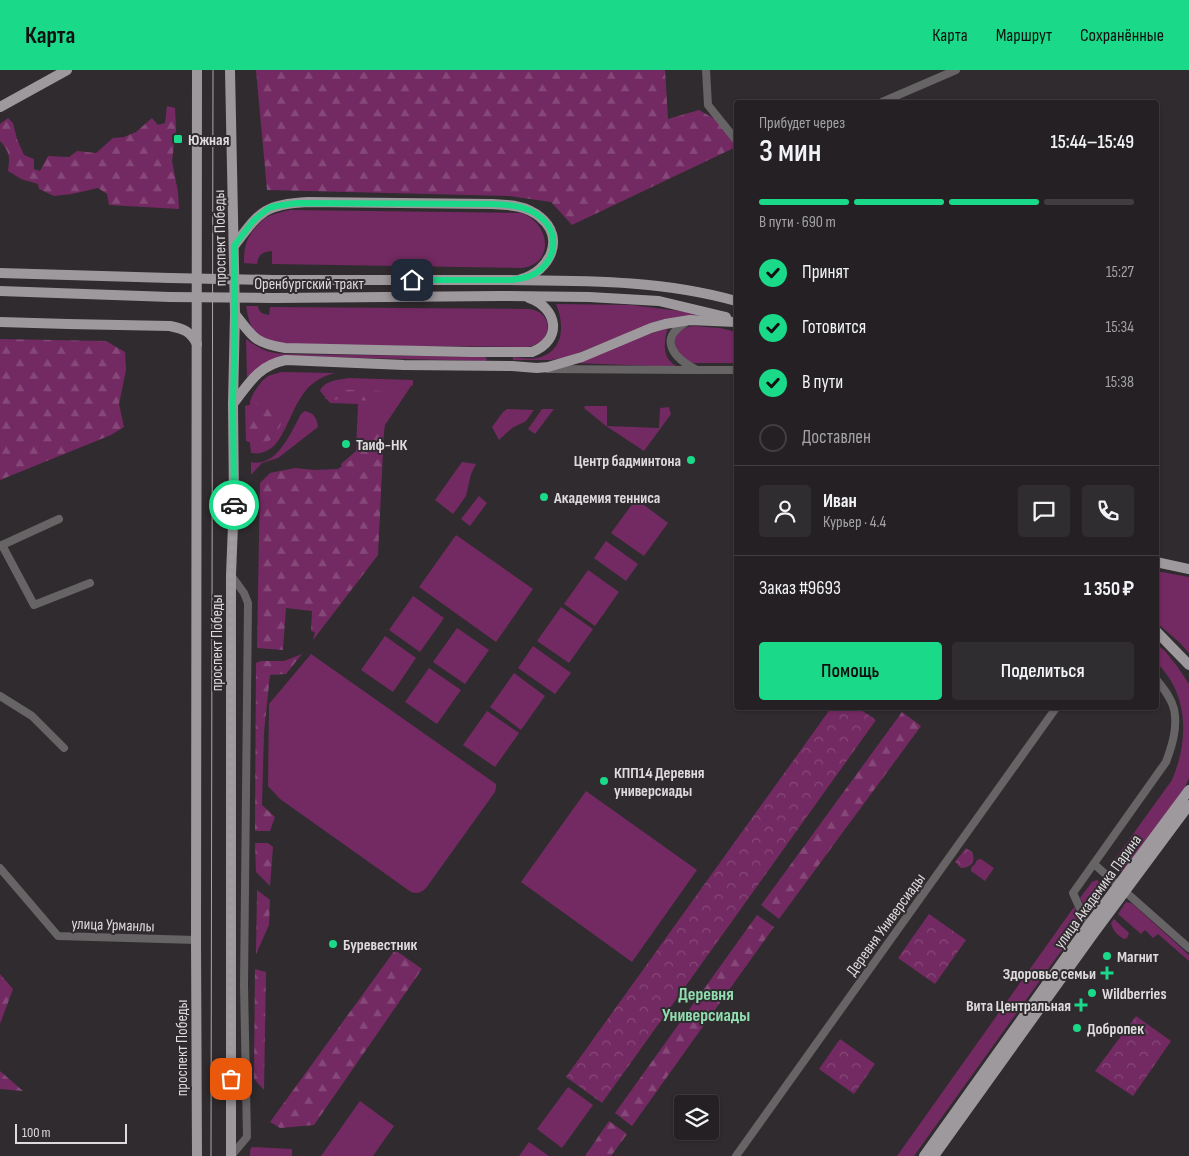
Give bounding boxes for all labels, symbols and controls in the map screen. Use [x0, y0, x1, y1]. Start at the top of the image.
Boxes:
text: Карта [25, 21, 75, 50]
text: Карта [932, 25, 968, 46]
text: Маршрут [996, 25, 1052, 46]
text: Сохранённые [1080, 25, 1164, 46]
text: Прибудет через [759, 114, 845, 133]
place label: Южная [188, 131, 229, 150]
text: 15:44–15:49 [1051, 131, 1134, 154]
text: 3 мин [759, 132, 822, 171]
marker: Южная [172, 133, 184, 145]
street label: проспект Победы [210, 190, 231, 286]
text: В пути · 690 m [759, 213, 836, 232]
pin [391, 259, 433, 301]
icon: check [759, 259, 787, 287]
text: Принят [802, 261, 849, 284]
text: 15:27 [1106, 263, 1134, 282]
icon: home [398, 266, 426, 294]
street label: Оренбургский тракт [254, 275, 364, 294]
icon: check [759, 314, 787, 342]
text: Готовится [802, 316, 866, 339]
text: 15:34 [1106, 318, 1134, 337]
icon: check [759, 369, 787, 397]
text: В пути [802, 371, 843, 394]
text: 15:38 [1105, 373, 1134, 392]
text: Доставлен [802, 426, 871, 449]
place label: Таиф-НК [356, 436, 407, 455]
marker: Таиф-НК [340, 438, 352, 450]
place label: Центр бадминтона [574, 452, 681, 471]
marker: Центр бадминтона [685, 454, 697, 466]
courier [209, 480, 259, 530]
button: person [759, 485, 811, 537]
button: chat [1018, 485, 1070, 537]
button: phone [1082, 485, 1134, 537]
place label: Академия тенниса [553, 489, 660, 508]
text: Иван [823, 490, 857, 513]
icon: car [220, 491, 248, 519]
marker: Академия тенниса [538, 491, 550, 503]
text: Курьер · 4.4 [823, 513, 886, 532]
text: Заказ #9693 [759, 577, 841, 600]
text: 1 350 ₽ [1084, 578, 1134, 601]
street label: проспект Победы [208, 595, 227, 691]
button: Помощь [759, 642, 942, 700]
button: Поделиться [952, 642, 1134, 700]
place label: КПП14 Деревня универсиады [614, 764, 704, 801]
marker: КПП14 Деревня универсиады [598, 775, 610, 787]
street label: улица Академика Парина [1050, 831, 1146, 953]
street label: Деревня Универсиады [843, 870, 930, 980]
street label: улица Урманлы [71, 915, 155, 936]
place label: Буревестник [343, 936, 417, 955]
marker: Буревестник [327, 938, 339, 950]
place label: Магнит [1117, 948, 1159, 967]
marker: Магнит [1101, 950, 1113, 962]
place label: Здоровье семьи [1003, 965, 1096, 984]
marker: Здоровье семьи [1100, 966, 1114, 980]
district label: Деревня Универсиады [662, 984, 750, 1026]
place label: Wildberries [1102, 985, 1167, 1004]
marker: Wildberries [1086, 987, 1098, 999]
place label: Вита Центральная [966, 997, 1071, 1016]
marker: Вита Центральная [1075, 999, 1087, 1011]
street label: проспект Победы [173, 1000, 192, 1096]
place label: Добропек [1087, 1020, 1144, 1039]
marker: Добропек [1071, 1022, 1083, 1034]
pin [210, 1058, 252, 1100]
icon: bag [217, 1065, 245, 1093]
map controls [674, 1095, 719, 1140]
button: layers [674, 1095, 719, 1140]
scale bar [15, 1121, 128, 1144]
text: 100 m [22, 1124, 51, 1141]

